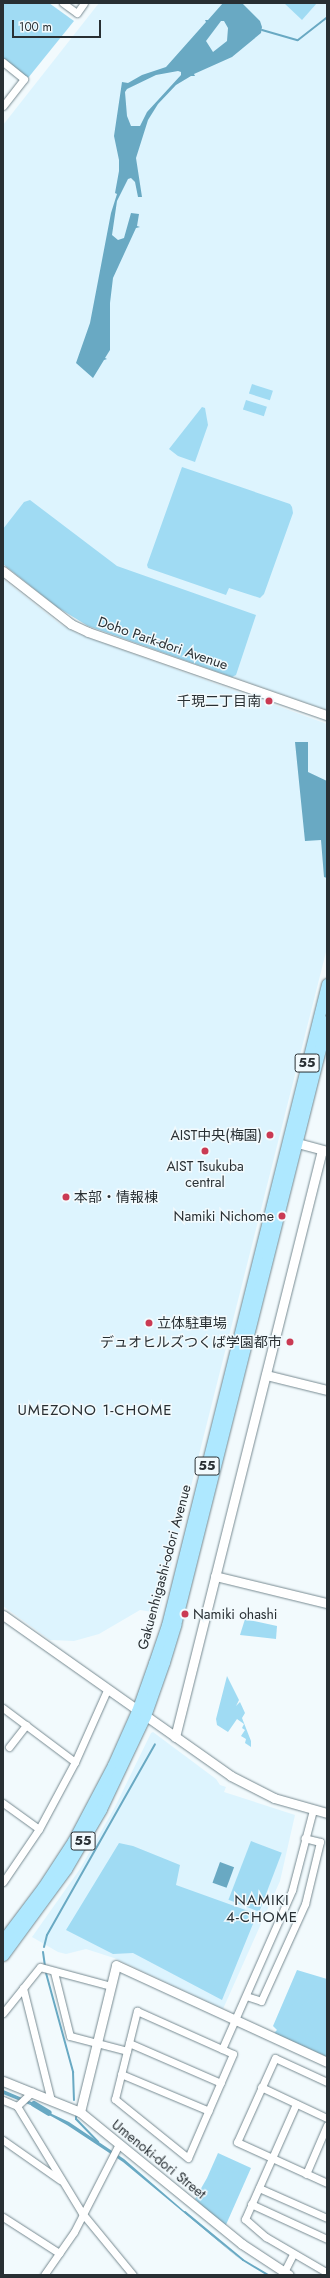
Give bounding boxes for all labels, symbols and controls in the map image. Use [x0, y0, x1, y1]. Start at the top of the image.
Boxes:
scale bar [14, 12, 103, 38]
text: 100 m [19, 18, 52, 36]
street label: Doho Park-dori Avenue [96, 613, 230, 673]
place label: 千現二丁目南 [177, 693, 261, 709]
marker: 千現二丁目南 [264, 696, 274, 706]
road number: 55 [294, 1052, 320, 1074]
place label: AIST中央(梅園) [170, 1127, 262, 1143]
marker: AIST中央(梅園) [265, 1130, 275, 1140]
marker: AIST Tsukuba central [200, 1146, 210, 1156]
place label: AIST Tsukuba central [166, 1158, 244, 1190]
place label: 本部・情報棟 [74, 1189, 158, 1205]
marker: 本部・情報棟 [61, 1192, 71, 1202]
place label: Namiki Nichome [174, 1208, 274, 1224]
marker: Namiki Nichome [277, 1211, 287, 1221]
place label: 立体駐車場 [157, 1315, 227, 1331]
marker: 立体駐車場 [144, 1318, 154, 1328]
place label: デュオヒルズつくば学園都市 [100, 1334, 282, 1350]
marker: デュオヒルズつくば学園都市 [285, 1337, 295, 1347]
district label: UMEZONO 1-CHOME [17, 1402, 173, 1420]
road number: 55 [194, 1455, 220, 1477]
street label: Gakuenhigashi-odori Avenue [134, 1483, 194, 1651]
place label: Namiki ohashi [193, 1606, 278, 1622]
marker: Namiki ohashi [180, 1609, 190, 1619]
road number: 55 [70, 1830, 96, 1852]
district label: NAMIKI 4-CHOME [226, 1891, 298, 1926]
street label: Umenoki-dori Street [109, 2116, 209, 2202]

